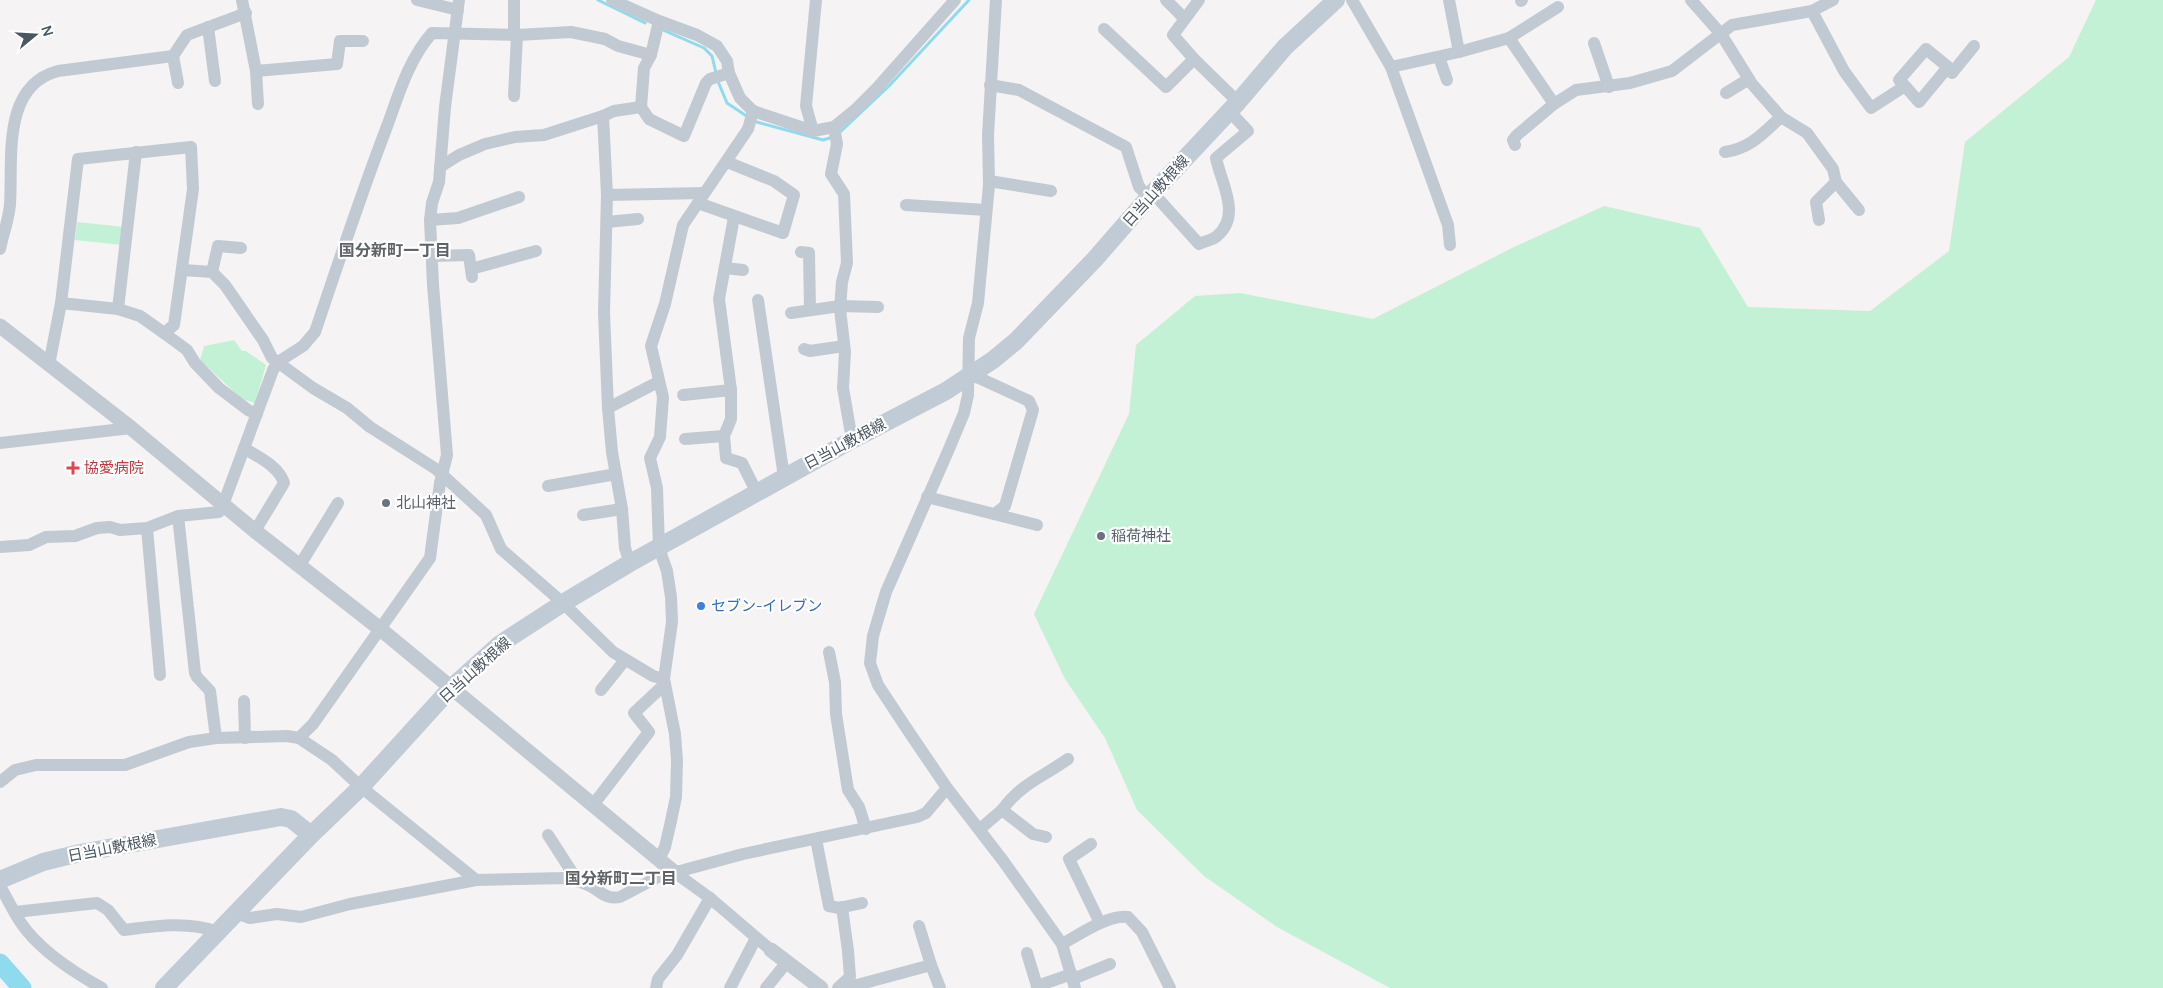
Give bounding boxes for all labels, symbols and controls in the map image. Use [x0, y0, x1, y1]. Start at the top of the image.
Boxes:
north arrow [10, 10, 60, 60]
text: N [37, 23, 58, 39]
street label: 日当山敷根線 [1118, 150, 1194, 231]
district label: 国分新町一丁目 [339, 239, 451, 261]
street label: 日当山敷根線 [800, 413, 889, 474]
place label: 協愛病院 [84, 457, 144, 478]
marker: 協愛病院 [66, 461, 80, 475]
place label: 北山神社 [396, 492, 456, 513]
marker: 北山神社 [380, 497, 392, 509]
place label: 稲荷神社 [1111, 525, 1171, 546]
marker: 稲荷神社 [1095, 530, 1107, 542]
place label: セブン-イレブン [711, 595, 822, 616]
marker: セブン-イレブン [695, 600, 707, 612]
street label: 日当山敷根線 [434, 632, 515, 708]
street label: 日当山敷根線 [66, 829, 158, 866]
district label: 国分新町二丁目 [565, 867, 677, 889]

